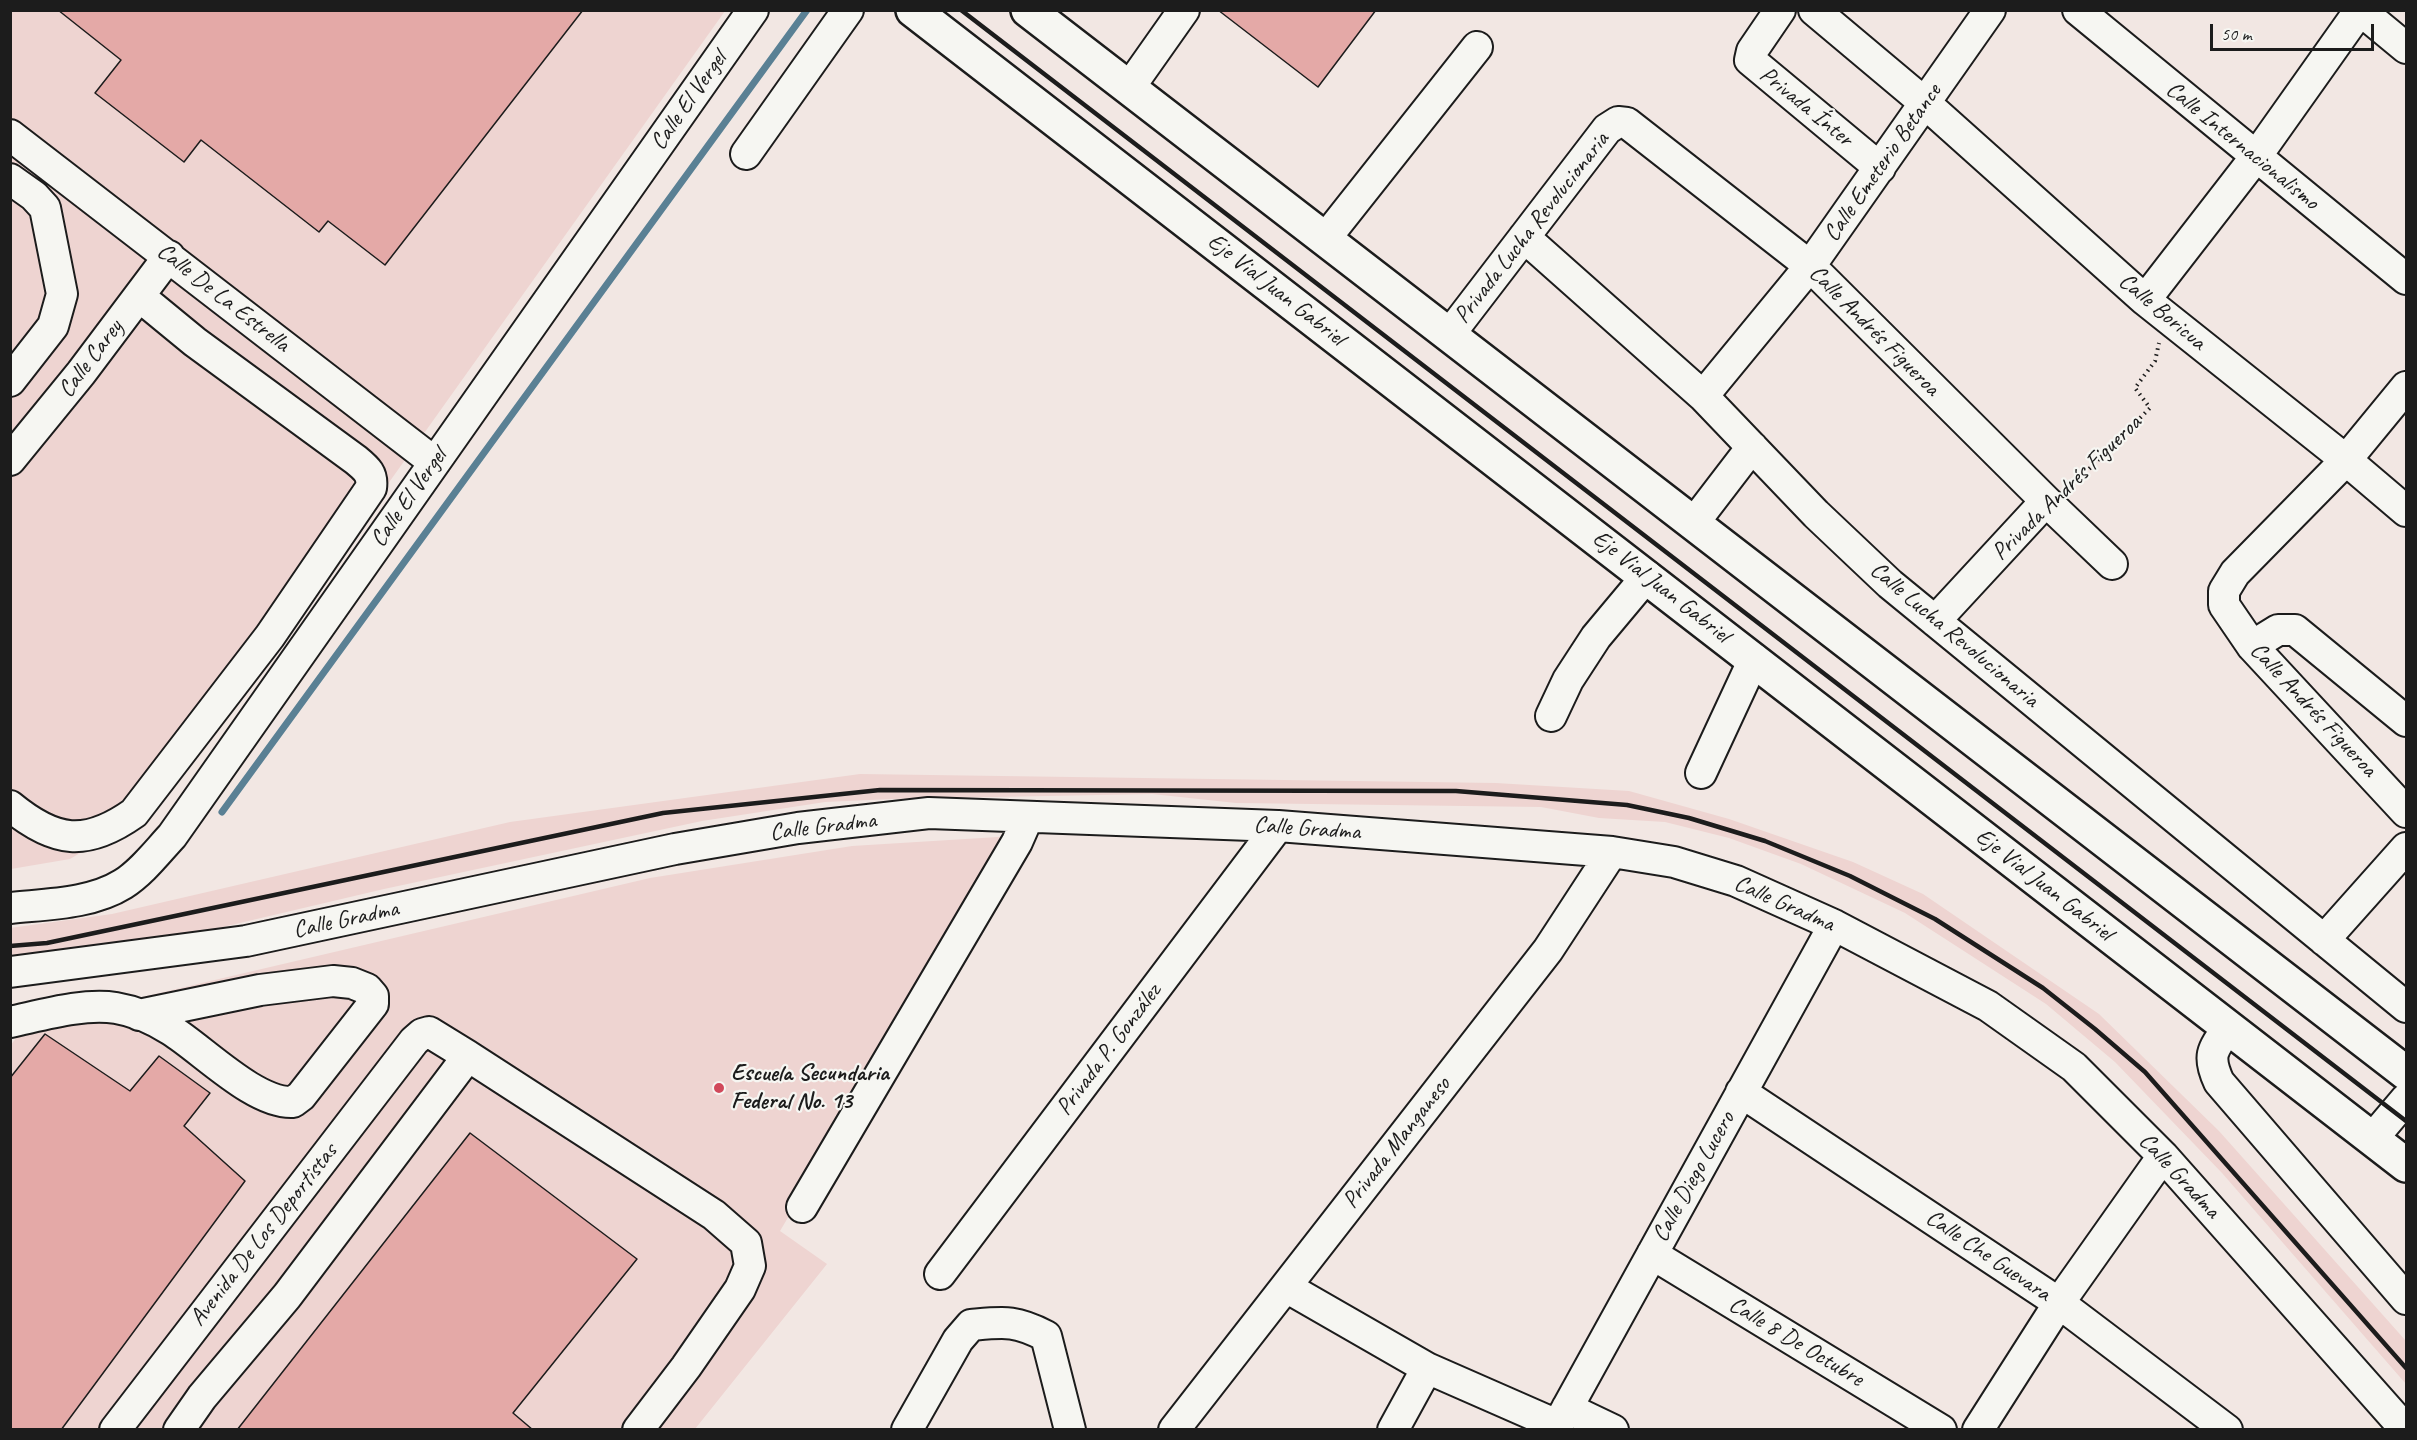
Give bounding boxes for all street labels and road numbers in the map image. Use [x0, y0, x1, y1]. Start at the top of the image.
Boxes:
street label: Calle El Vergel [645, 46, 733, 156]
street label: Privada Ínter [1753, 61, 1859, 153]
street label: Calle Internacionalismo [2160, 75, 2324, 217]
street label: Calle Emeterio Betance [1818, 79, 1948, 247]
street label: Privada Lucha Revolucionaria [1448, 126, 1616, 330]
street label: Eje Vial Juan Gabriel [1202, 227, 1350, 353]
street label: Calle De La Estrella [151, 237, 295, 359]
street label: Calle Andrés Figueroa [1802, 259, 1946, 403]
street label: Calle Boricua [2112, 267, 2212, 357]
street label: Calle Carey [52, 314, 130, 404]
street label: Privada Andrés Figueroa [1986, 409, 2148, 567]
street label: Calle El Vergel [365, 443, 453, 553]
street label: Eje Vial Juan Gabriel [1587, 524, 1735, 650]
street label: Calle Lucha Revolucionaria [1864, 556, 2044, 714]
street label: Calle Andrés Figueroa [2243, 637, 2383, 783]
street label: Calle Gradma [768, 806, 878, 848]
street label: Calle Gradma [1253, 811, 1361, 847]
street label: Eje Vial Juan Gabriel [1970, 822, 2118, 948]
street label: Calle Gradma [1729, 869, 1839, 939]
street label: Calle Gradma [291, 895, 401, 945]
street label: Privada P. González [1050, 979, 1168, 1121]
street label: Privada Manganeso [1337, 1071, 1457, 1215]
street label: Calle Diego Lucero [1646, 1107, 1742, 1247]
street label: Calle Gradma [2132, 1127, 2226, 1225]
street label: Avenida De Los Deportistas [184, 1138, 344, 1332]
street label: Calle Che Guevara [1920, 1204, 2056, 1308]
street label: Calle 8 De Octubre [1723, 1291, 1869, 1393]

